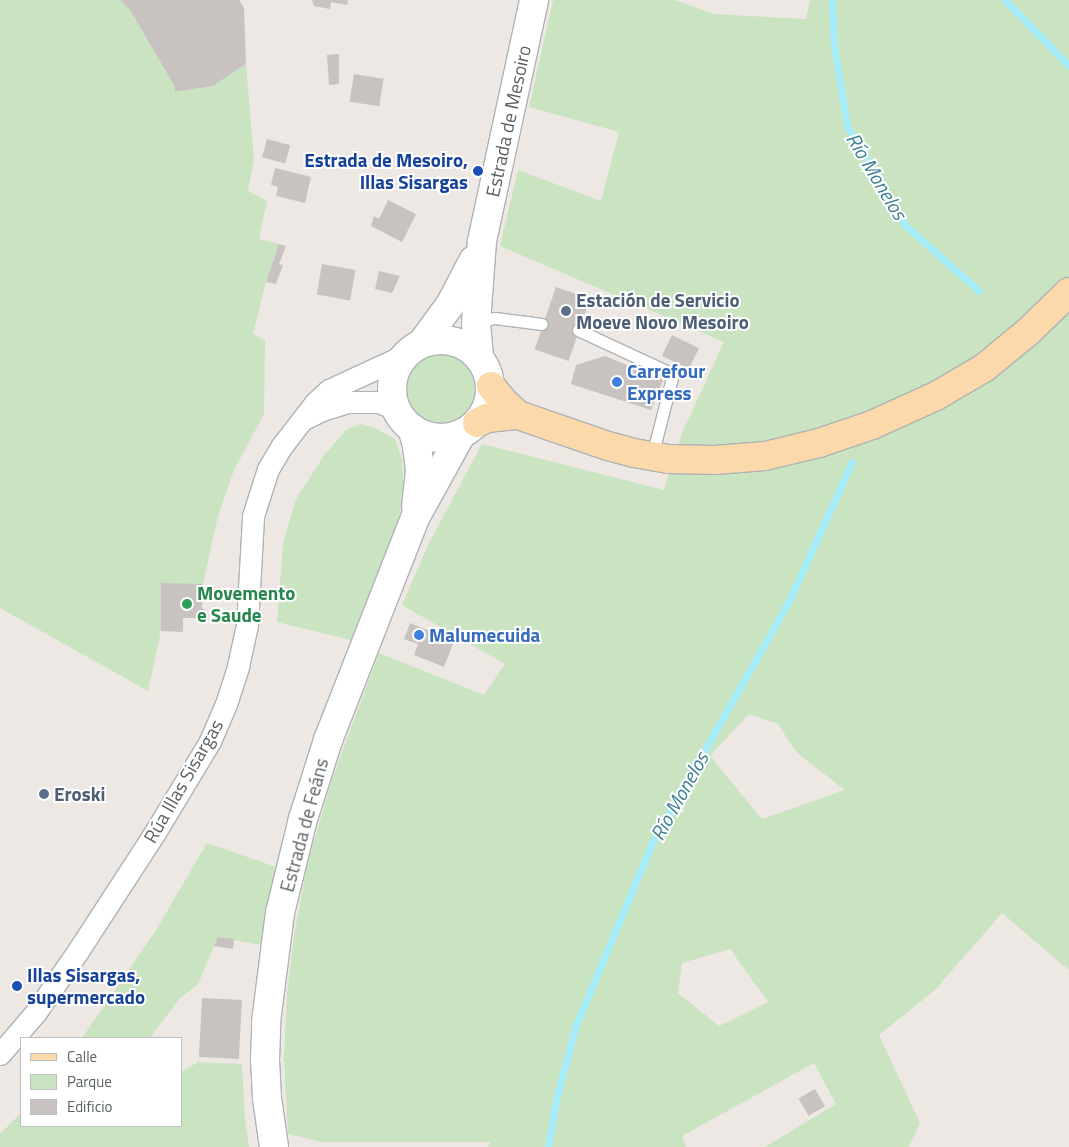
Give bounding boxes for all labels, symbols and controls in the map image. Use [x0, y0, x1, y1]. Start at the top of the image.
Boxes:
street label: Estrada de Mesoiro [481, 43, 535, 199]
water label: Río Monelos [842, 128, 912, 224]
place label: Estrada de Mesoiro, Illas Sisargas [304, 149, 468, 193]
marker: Estrada de Mesoiro, Illas Sisargas [472, 165, 484, 177]
place label: Estación de Servicio Moeve Novo Mesoiro [576, 289, 749, 333]
marker: Estación de Servicio Moeve Novo Mesoiro [560, 305, 572, 317]
place label: Carrefour Express [627, 360, 705, 404]
marker: Carrefour Express [611, 376, 623, 388]
place label: Movemento e Saude [197, 582, 295, 626]
marker: Movemento e Saude [181, 598, 193, 610]
place label: Malumecuida [429, 624, 540, 646]
marker: Malumecuida [413, 629, 425, 641]
street label: Rúa Illas Sisargas [138, 715, 228, 847]
water label: Río Monelos [645, 748, 713, 844]
street label: Estrada de Feáns [275, 756, 333, 894]
place label: Eroski [54, 783, 105, 805]
marker: Eroski [38, 788, 50, 800]
place label: Illas Sisargas, supermercado [27, 964, 145, 1008]
marker: Illas Sisargas, supermercado [11, 980, 23, 992]
legend [20, 1037, 182, 1127]
text: Calle [67, 1045, 97, 1068]
text: Parque [67, 1070, 112, 1093]
text: Edificio [67, 1095, 112, 1118]

